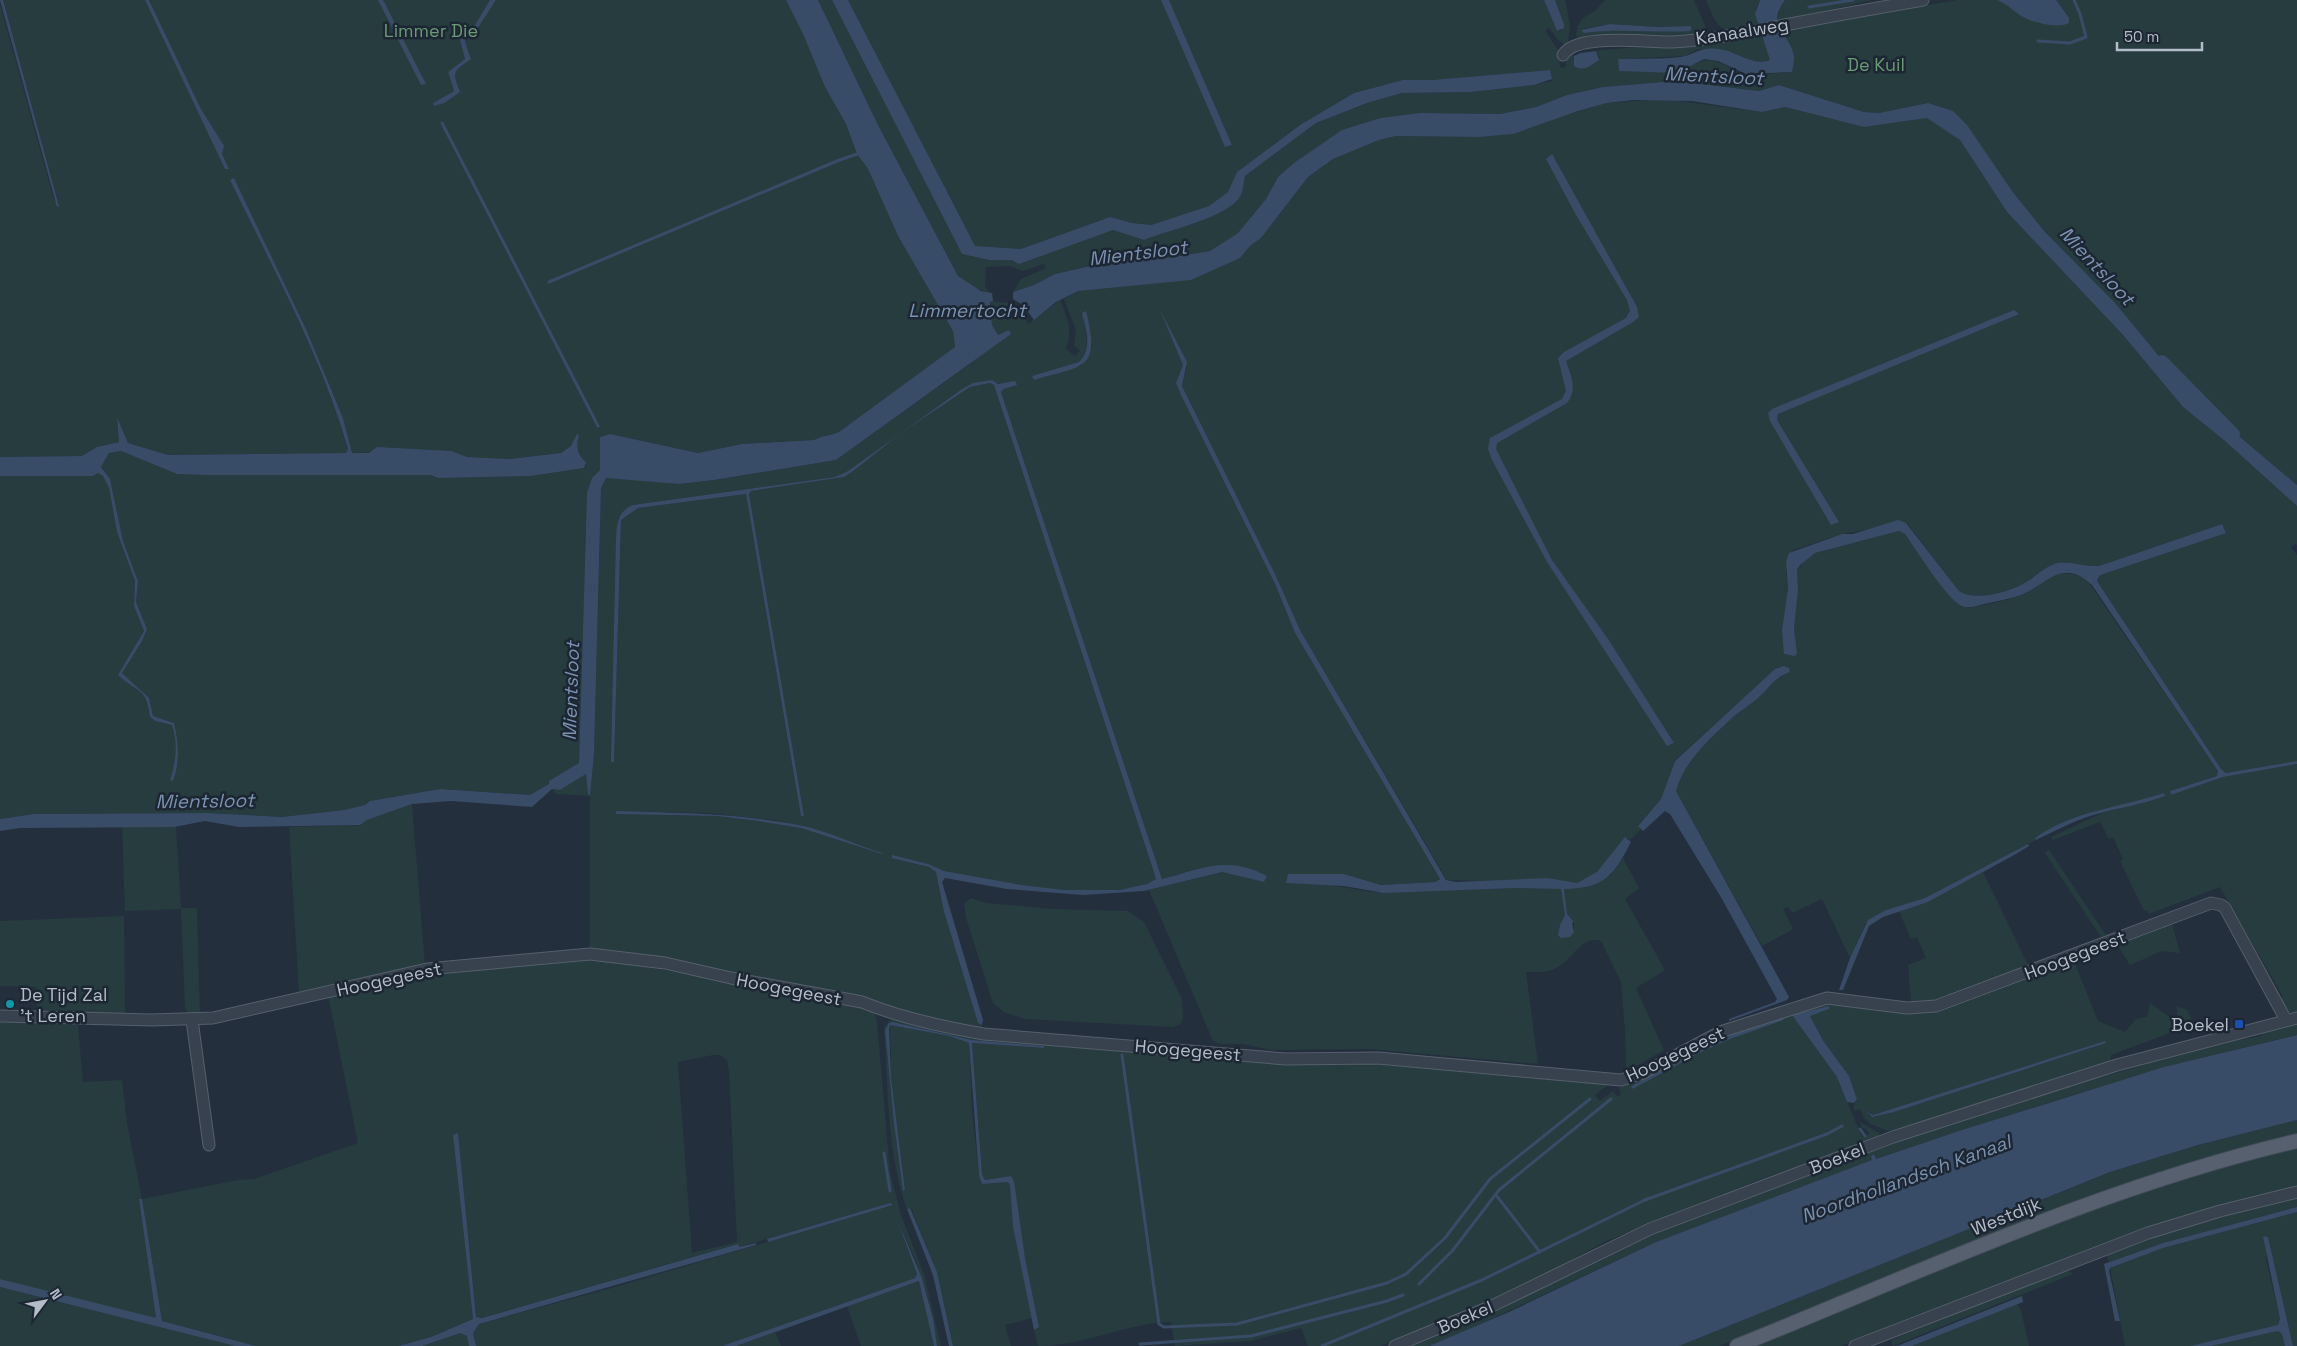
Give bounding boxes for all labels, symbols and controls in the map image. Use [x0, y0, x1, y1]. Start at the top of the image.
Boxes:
street label: Kanaalweg [1694, 12, 1790, 50]
park label: Limmer Die [384, 19, 478, 42]
scale bar [2117, 20, 2202, 52]
text: 50 m [2124, 27, 2159, 46]
park label: De Kuil [1847, 53, 1905, 76]
water label: Mientsloot [1664, 61, 1766, 91]
water label: Mientsloot [2054, 221, 2141, 312]
water label: Mientsloot [1087, 234, 1191, 271]
water label: Limmertocht [908, 298, 1028, 323]
water label: Mientsloot [557, 639, 585, 741]
water label: Mientsloot [155, 788, 257, 814]
street label: Hoogegeest [2021, 925, 2129, 985]
street label: Hoogegeest [334, 957, 444, 1001]
street label: Hoogegeest [734, 968, 844, 1010]
place label: De Tijd Zal 't Leren [20, 983, 107, 1027]
marker: De Tijd Zal 't Leren [4, 998, 16, 1010]
place label: Boekel [2171, 1013, 2229, 1036]
marker: Boekel [2233, 1018, 2245, 1030]
street label: Hoogegeest [1622, 1021, 1728, 1087]
street label: Hoogegeest [1134, 1034, 1242, 1066]
water label: Noordhollandsch Kanaal [1798, 1129, 2016, 1229]
street label: Boekel [1806, 1137, 1868, 1179]
street label: Westdijk [1968, 1191, 2045, 1240]
north arrow [20, 1276, 70, 1326]
text: N [46, 1285, 66, 1303]
street label: Boekel [1434, 1295, 1496, 1339]

